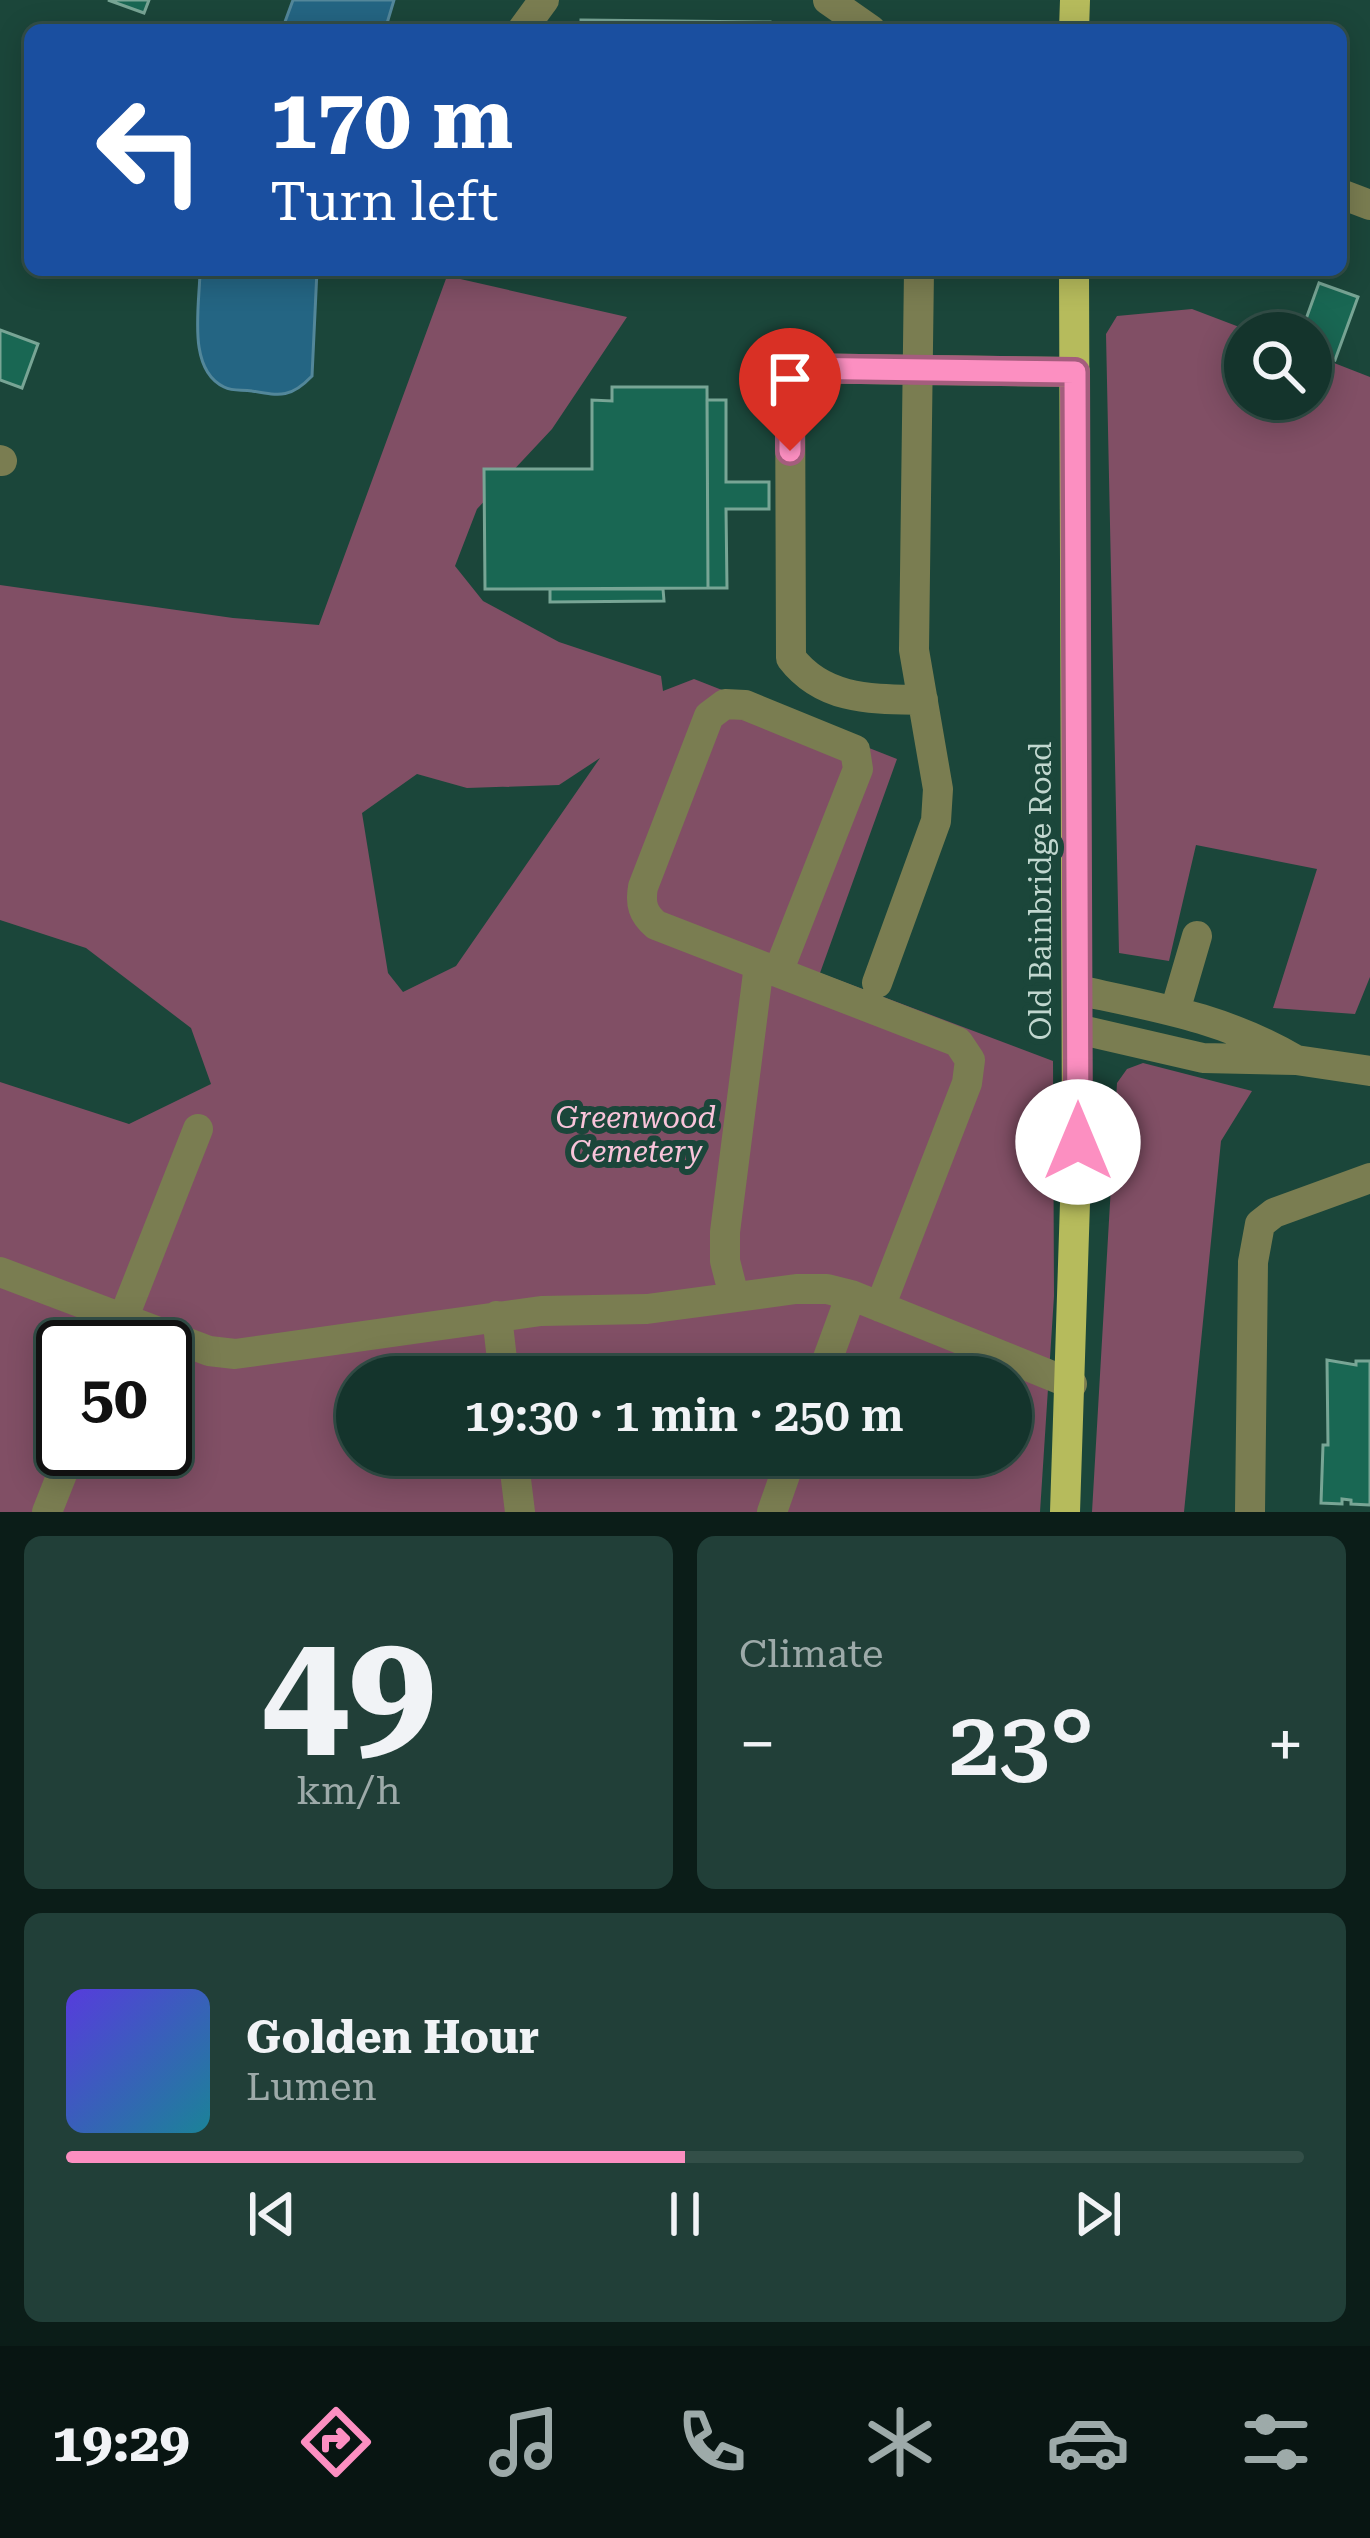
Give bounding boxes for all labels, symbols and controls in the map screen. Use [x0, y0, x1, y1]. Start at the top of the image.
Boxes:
text: 170 m [270, 70, 513, 168]
icon: left [72, 72, 228, 228]
text: Turn left [270, 170, 498, 233]
map controls [1224, 312, 1332, 420]
button: search [1224, 312, 1332, 420]
pin [739, 328, 841, 451]
icon: arrive [757, 346, 823, 412]
street label: Old Bainbridge Road [1023, 741, 1058, 1041]
position arrow [1015, 1079, 1141, 1205]
park label: Greenwood Cemetery [556, 1100, 716, 1169]
speed limit sign: 50 [36, 1320, 192, 1476]
text: 19:30 · 1 min · 250 m [464, 1389, 904, 1442]
text: 49 [261, 1598, 436, 1781]
text: Climate [739, 1631, 883, 1677]
text: 23° [949, 1692, 1094, 1797]
text: − [739, 1706, 776, 1783]
text: + [1267, 1706, 1304, 1783]
text: km/h [296, 1768, 401, 1814]
text: Golden Hour [246, 2011, 539, 2064]
text: Lumen [246, 2064, 377, 2110]
icon: previous [239, 2181, 305, 2247]
icon: pause [652, 2181, 718, 2247]
icon: next [1065, 2181, 1131, 2247]
icon: directions [294, 2400, 378, 2484]
icon: music [482, 2400, 566, 2484]
icon: phone [670, 2400, 754, 2484]
icon: climate [858, 2400, 942, 2484]
icon: car [1046, 2400, 1130, 2484]
icon: filters [1234, 2400, 1318, 2484]
text: 19:29 [52, 2411, 190, 2474]

